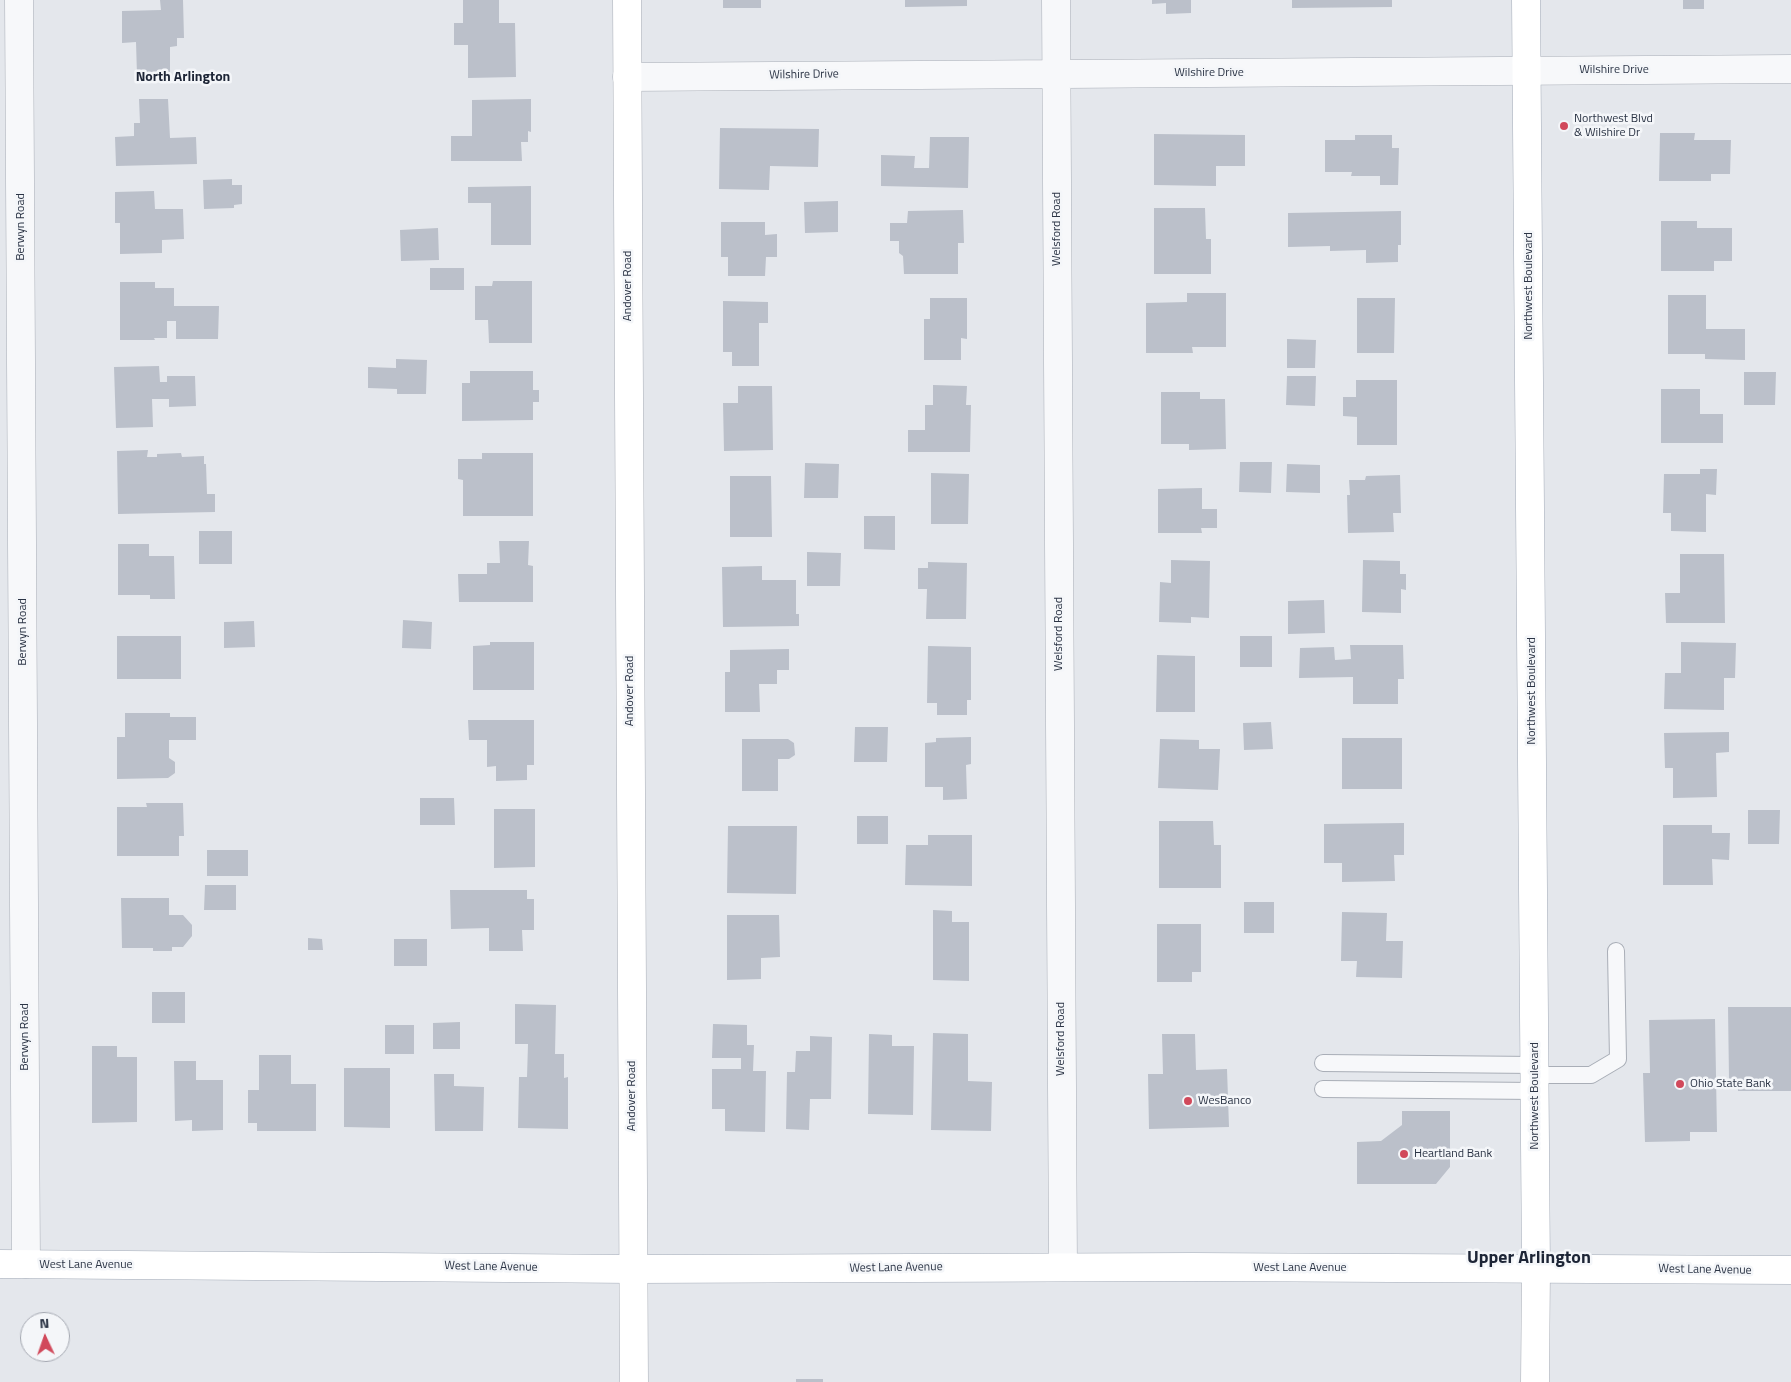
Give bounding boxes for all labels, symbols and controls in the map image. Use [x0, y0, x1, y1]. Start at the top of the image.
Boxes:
street label: Wilshire Drive [1579, 63, 1649, 77]
street label: Wilshire Drive [1174, 66, 1244, 80]
street label: Wilshire Drive [769, 67, 839, 83]
district label: North Arlington [136, 70, 230, 86]
place label: Northwest Blvd & Wilshire Dr [1574, 112, 1653, 140]
marker: Northwest Blvd & Wilshire Dr [1558, 120, 1570, 132]
street label: Welsford Road [1050, 192, 1064, 266]
street label: Berwyn Road [14, 193, 28, 261]
street label: Northwest Boulevard [1522, 232, 1536, 340]
street label: Andover Road [621, 251, 635, 321]
street label: Welsford Road [1052, 597, 1066, 671]
street label: Berwyn Road [16, 598, 30, 666]
street label: Northwest Boulevard [1525, 637, 1539, 745]
street label: Andover Road [623, 656, 637, 726]
street label: Welsford Road [1054, 1002, 1068, 1076]
street label: Berwyn Road [18, 1003, 32, 1071]
street label: Northwest Boulevard [1528, 1042, 1542, 1150]
street label: Andover Road [625, 1061, 639, 1131]
place label: Ohio State Bank [1690, 1077, 1771, 1091]
marker: Ohio State Bank [1674, 1078, 1686, 1090]
place label: WesBanco [1198, 1094, 1251, 1108]
marker: WesBanco [1182, 1095, 1194, 1107]
place label: Heartland Bank [1414, 1147, 1492, 1161]
marker: Heartland Bank [1398, 1148, 1410, 1160]
district label: Upper Arlington [1467, 1248, 1591, 1270]
street label: West Lane Avenue [39, 1258, 133, 1272]
street label: West Lane Avenue [444, 1259, 538, 1275]
street label: West Lane Avenue [849, 1260, 943, 1276]
street label: West Lane Avenue [1253, 1261, 1347, 1275]
street label: West Lane Avenue [1658, 1262, 1752, 1278]
north arrow [20, 1312, 70, 1362]
text: N [39, 1312, 50, 1333]

